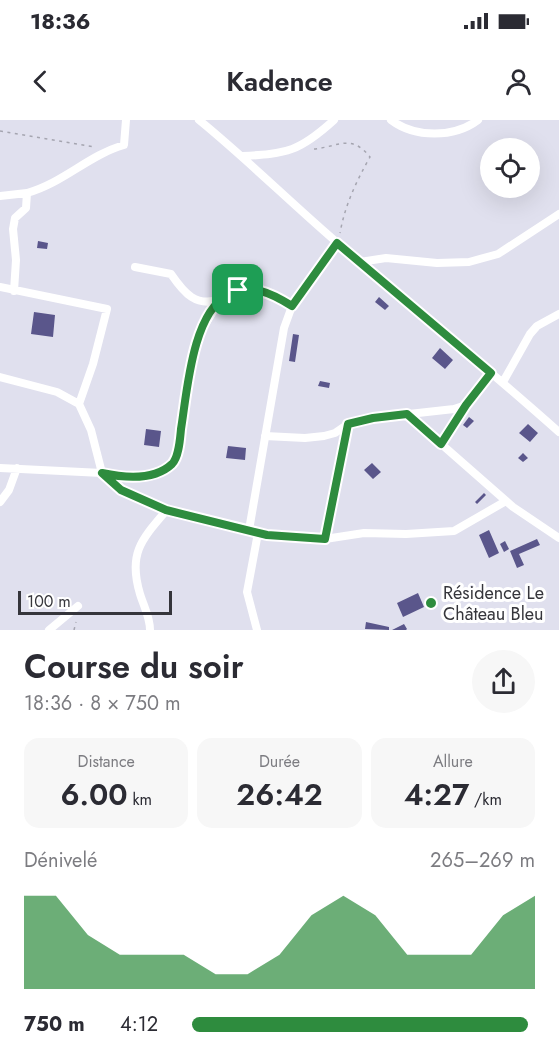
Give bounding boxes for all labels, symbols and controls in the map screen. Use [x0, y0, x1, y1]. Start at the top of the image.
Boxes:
text: 18:36 [30, 5, 90, 37]
text: Kadence [226, 62, 333, 101]
icon: back [24, 65, 57, 98]
icon: person [502, 65, 535, 98]
map controls [480, 138, 540, 198]
button: locate [480, 138, 540, 198]
pin [212, 264, 263, 315]
icon: arrive [221, 273, 254, 306]
place label: Résidence Le Château Bleu [443, 580, 544, 627]
scale bar [18, 588, 172, 616]
text: 100 m [27, 590, 71, 613]
marker: Résidence Le Château Bleu [424, 596, 438, 610]
text: Course du soir [24, 643, 244, 690]
button: share [472, 650, 535, 713]
text: 18:36 · 8 × 750 m [24, 689, 181, 718]
text: Distance [78, 750, 135, 773]
text: Durée [259, 750, 300, 773]
text: Allure [433, 750, 473, 773]
text: 6.00 [60, 773, 128, 816]
text: 26:42 [236, 773, 323, 816]
text: 4:27 [404, 773, 469, 816]
text: km [128, 788, 152, 811]
text: /km [469, 788, 502, 811]
text: Dénivelé [24, 846, 97, 875]
text: 265–269 m [430, 846, 535, 875]
text: 750 m [24, 1010, 85, 1039]
text: 4:12 [120, 1010, 158, 1039]

